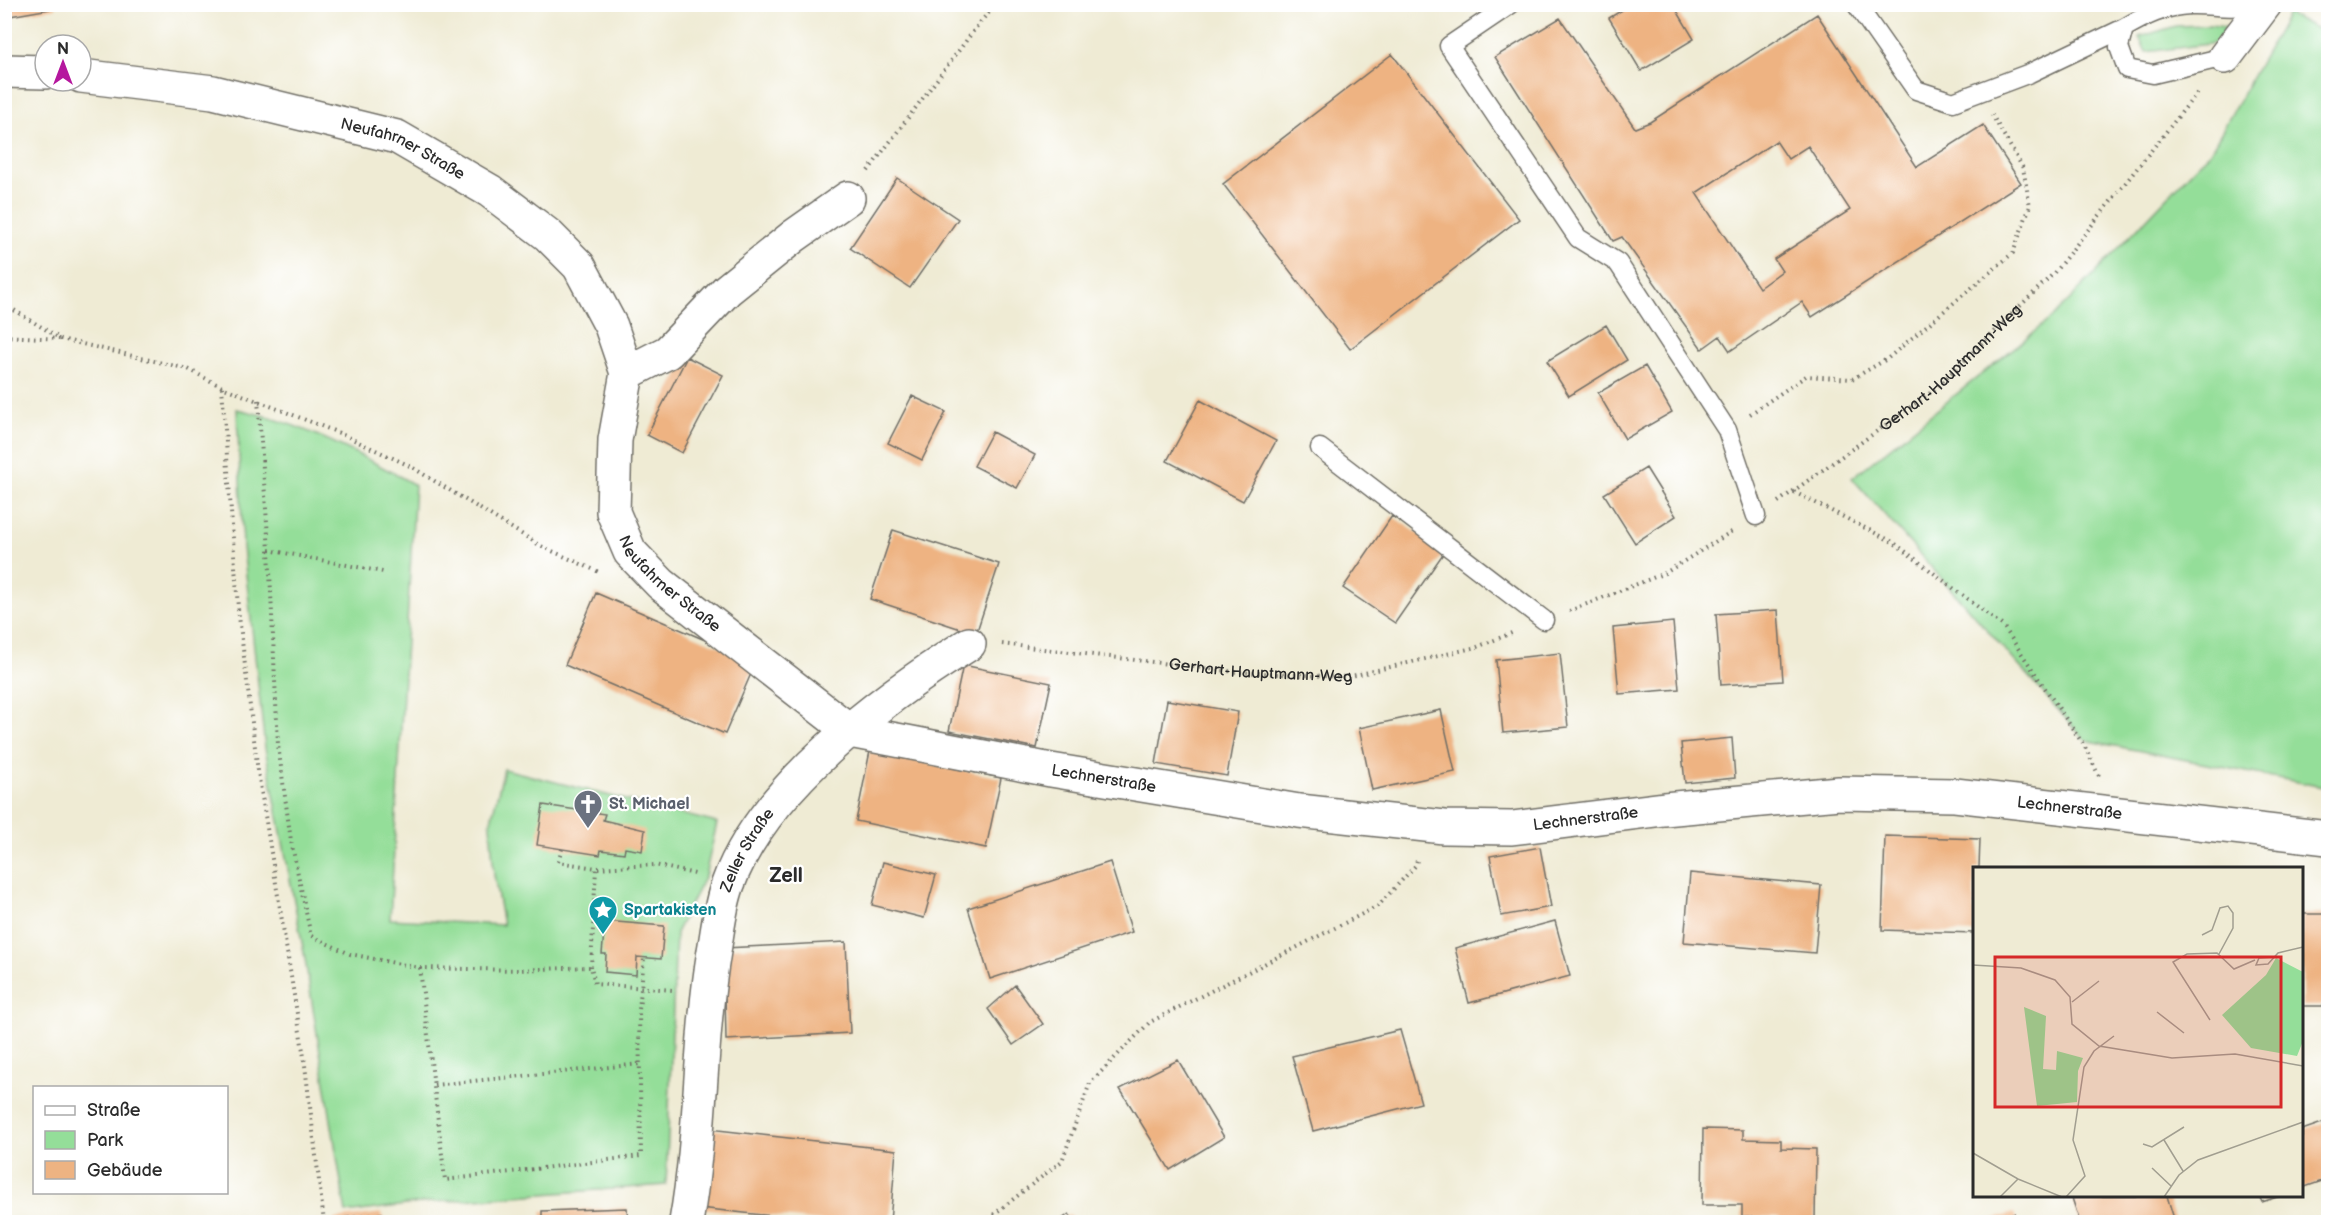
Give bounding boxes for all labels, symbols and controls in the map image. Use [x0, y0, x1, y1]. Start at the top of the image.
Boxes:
north arrow [33, 33, 93, 93]
text: N [57, 40, 69, 59]
street label: Neufahrner Straße [339, 114, 469, 184]
street label: Gerhart-Hauptmann-Weg [1876, 300, 2026, 436]
street label: Neufahrner Straße [615, 533, 725, 637]
street label: Gerhart-Hauptmann-Weg [1168, 655, 1354, 687]
street label: Lechnerstraße [1050, 761, 1158, 797]
church icon: St. Michael [572, 788, 604, 830]
street label: Lechnerstraße [2016, 793, 2124, 824]
place label: St. Michael [609, 795, 690, 814]
street label: Lechnerstraße [1532, 803, 1640, 835]
street label: Zeller Straße [716, 804, 778, 895]
district label: Zell [769, 864, 803, 888]
inset map [1973, 867, 2303, 1197]
place icon: Spartakisten [587, 894, 619, 936]
place label: Spartakisten [624, 901, 716, 920]
legend [33, 1086, 228, 1194]
text: Straße [87, 1100, 141, 1121]
text: Park [87, 1130, 123, 1151]
text: Gebäude [87, 1160, 163, 1181]

